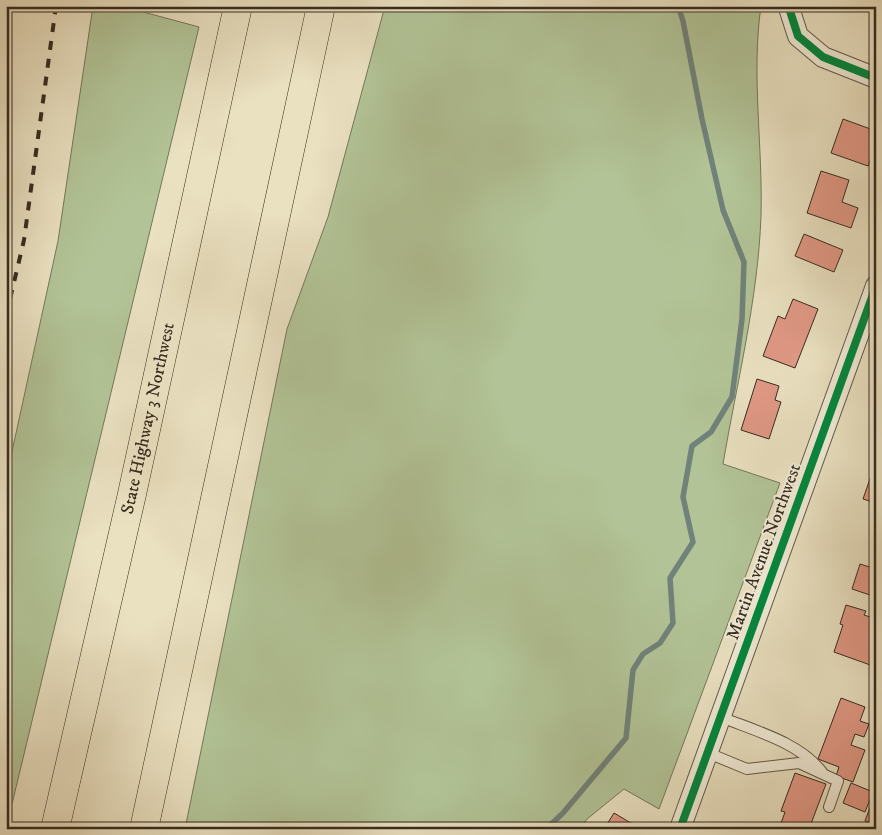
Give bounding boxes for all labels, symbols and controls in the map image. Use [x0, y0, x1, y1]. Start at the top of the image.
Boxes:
street label: State Highway 3 Northwest [117, 320, 180, 516]
street label: Martin Avenue Northwest [722, 461, 806, 643]

